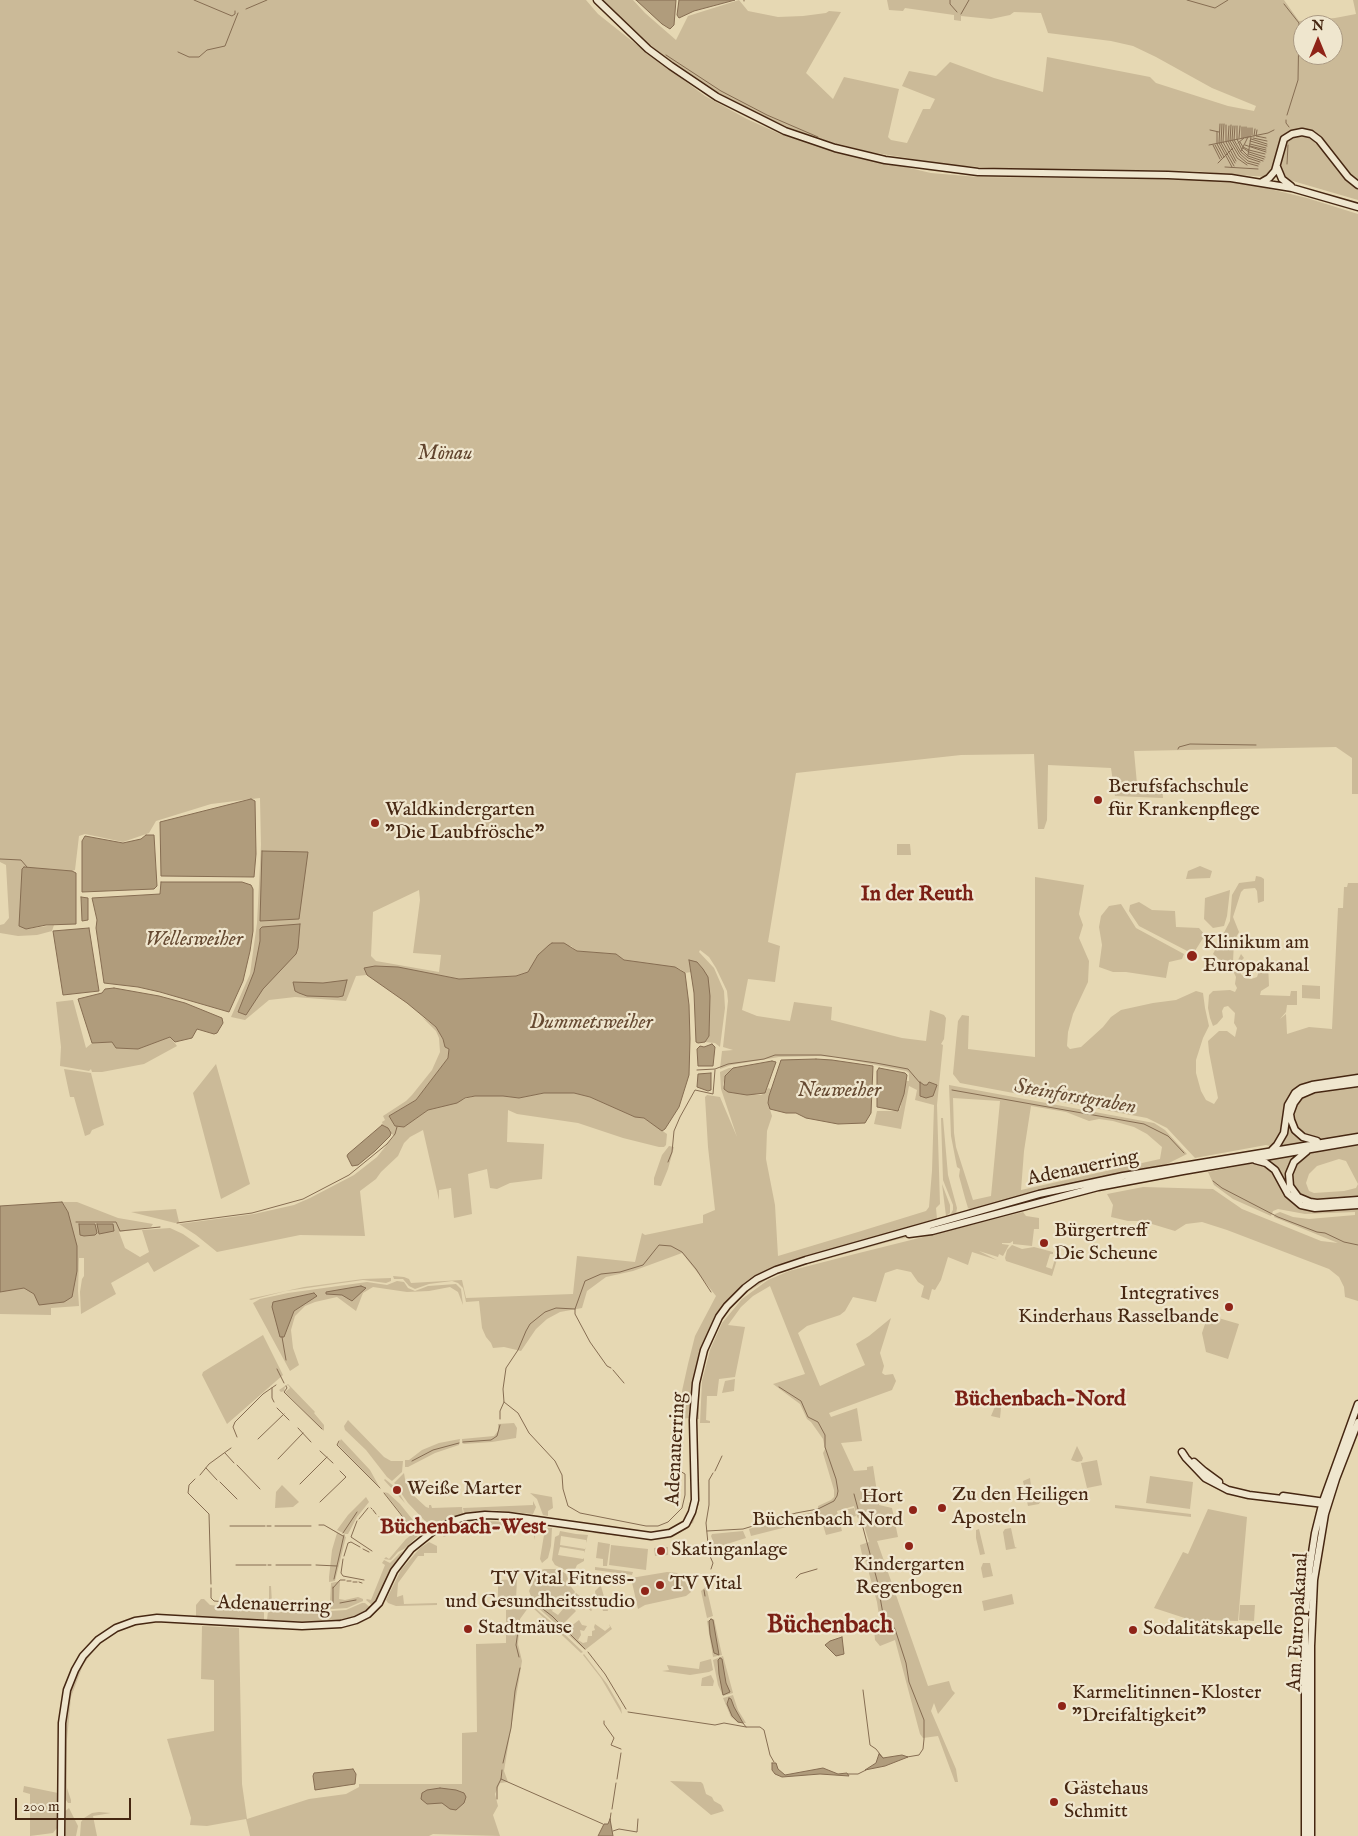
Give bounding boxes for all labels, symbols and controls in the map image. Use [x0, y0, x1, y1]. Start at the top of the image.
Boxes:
north arrow [1293, 15, 1343, 65]
text: N [1312, 17, 1324, 35]
park label: Mönau [418, 443, 472, 467]
place label: Berufsfachschule für Krankenpflege [1108, 776, 1260, 823]
marker: Berufsfachschule für Krankenpflege [1092, 794, 1104, 806]
place label: Waldkindergarten "Die Laubfrösche" [385, 799, 544, 846]
marker: Waldkindergarten "Die Laubfrösche" [369, 817, 381, 829]
district label: In der Reuth [861, 883, 973, 909]
water label: Wellesweiher [145, 928, 243, 954]
place label: Klinikum am Europakanal [1203, 932, 1309, 979]
marker: Klinikum am Europakanal [1185, 949, 1199, 963]
water label: Dummetsweiher [529, 1011, 653, 1037]
water label: Steinforstgraben [1012, 1075, 1138, 1121]
water label: Neuweiher [797, 1079, 881, 1105]
street label: Adenauerring [1025, 1145, 1141, 1193]
place label: Bürgertreff Die Scheune [1054, 1220, 1158, 1267]
marker: Bürgertreff Die Scheune [1038, 1237, 1050, 1249]
place label: Integratives Kinderhaus Rasselbande [1018, 1283, 1219, 1330]
marker: Integratives Kinderhaus Rasselbande [1223, 1301, 1235, 1313]
district label: Büchenbach-Nord [954, 1387, 1126, 1413]
street label: Adenauerring [662, 1392, 692, 1506]
place label: Weiße Marter [407, 1478, 522, 1502]
marker: Weiße Marter [391, 1484, 403, 1496]
place label: Zu den Heiligen Aposteln [952, 1484, 1089, 1531]
place label: Hort Büchenbach Nord [752, 1486, 903, 1533]
marker: Zu den Heiligen Aposteln [936, 1502, 948, 1514]
marker: Hort Büchenbach Nord [907, 1504, 919, 1516]
district label: Büchenbach-West [380, 1515, 546, 1541]
place label: Skatinganlage [671, 1539, 788, 1563]
marker: Kindergarten Regenbogen [903, 1540, 915, 1552]
marker: Skatinganlage [655, 1545, 667, 1557]
street label: Am Europakanal [1283, 1552, 1315, 1692]
place label: Kindergarten Regenbogen [853, 1554, 965, 1601]
place label: TV Vital Fitness- und Gesundheitsstudio [445, 1568, 635, 1615]
place label: TV Vital [670, 1573, 742, 1597]
marker: TV Vital [654, 1579, 666, 1591]
marker: TV Vital Fitness- und Gesundheitsstudio [639, 1585, 651, 1597]
street label: Adenauerring [217, 1592, 331, 1620]
district label: Büchenbach [767, 1612, 893, 1642]
place label: Stadtmäuse [478, 1617, 572, 1641]
place label: Sodalitätskapelle [1143, 1618, 1283, 1642]
marker: Stadtmäuse [462, 1623, 474, 1635]
marker: Sodalitätskapelle [1127, 1624, 1139, 1636]
place label: Karmelitinnen-Kloster "Dreifaltigkeit" [1072, 1682, 1261, 1729]
marker: Karmelitinnen-Kloster "Dreifaltigkeit" [1056, 1700, 1068, 1712]
place label: Gästehaus Schmitt [1064, 1778, 1148, 1825]
scale bar [18, 1788, 134, 1820]
marker: Gästehaus Schmitt [1048, 1796, 1060, 1808]
text: 200 m [23, 1797, 60, 1816]

